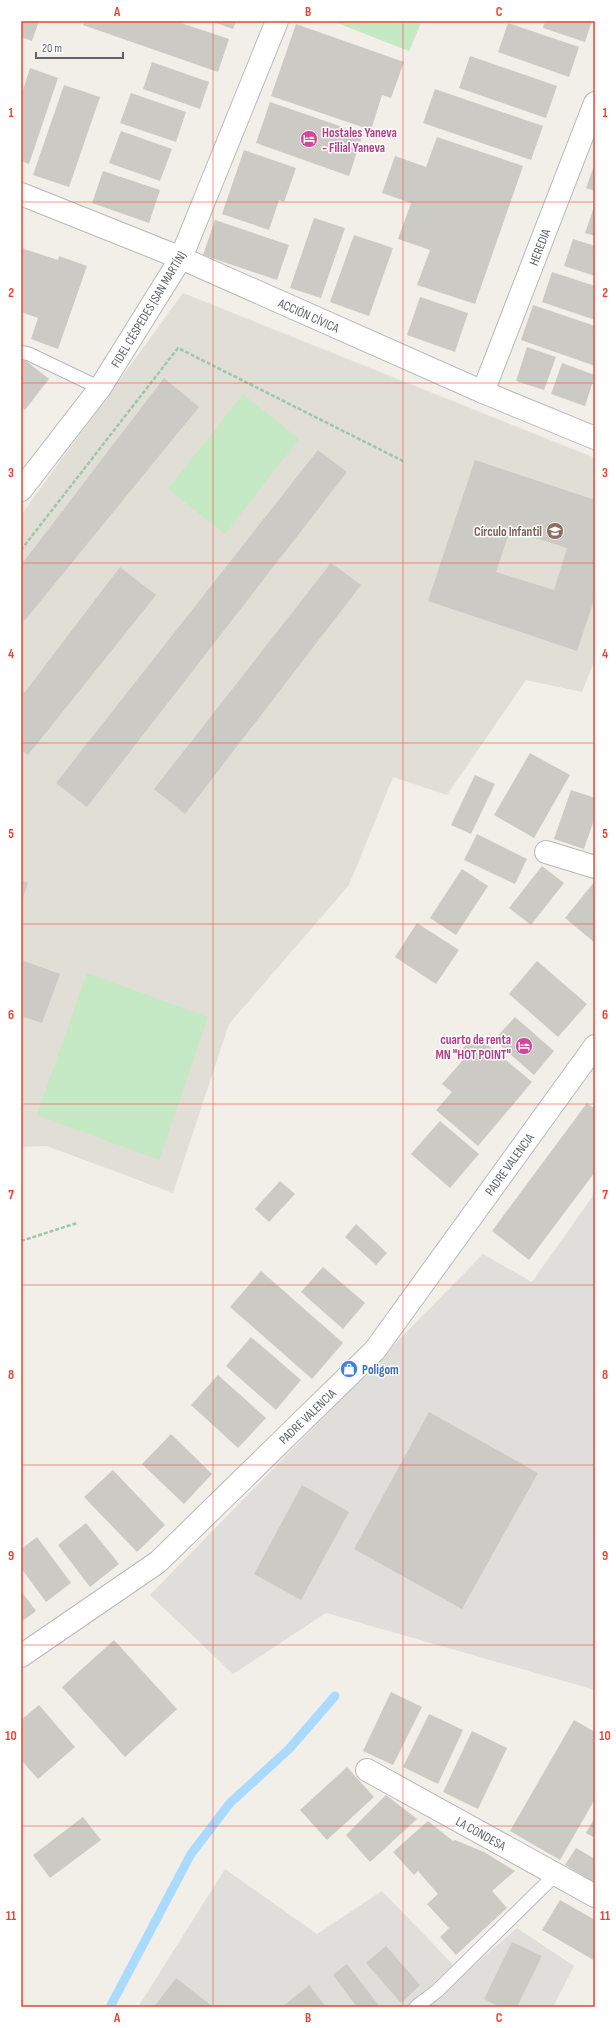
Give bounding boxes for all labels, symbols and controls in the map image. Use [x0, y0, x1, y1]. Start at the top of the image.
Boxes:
text: A [113, 4, 121, 20]
text: B [305, 4, 311, 20]
text: C [496, 4, 503, 20]
scale bar [36, 34, 123, 60]
text: 20 m [42, 41, 62, 56]
text: 1 [8, 105, 14, 121]
text: 1 [602, 105, 608, 121]
place label: Hostales Yaneva - Filial Yaneva [322, 125, 397, 156]
hotel icon: Hostales Yaneva - Filial Yaneva [299, 129, 319, 149]
street label: HEREDIA [526, 226, 554, 268]
street label: FIDEL CÉSPEDES (SAN MARTÍN) [108, 248, 190, 371]
text: 2 [8, 285, 14, 301]
text: 2 [602, 285, 608, 301]
street label: ACCIÓN CÍVICA [275, 295, 342, 337]
text: 3 [8, 465, 14, 481]
text: 3 [602, 465, 608, 481]
school or university icon: Círculo Infantil [545, 521, 565, 541]
place label: Círculo Infantil [474, 524, 542, 540]
text: 4 [8, 646, 14, 662]
text: 4 [602, 646, 608, 662]
text: 5 [8, 826, 14, 842]
text: 5 [602, 826, 608, 842]
text: 6 [8, 1007, 14, 1023]
text: 6 [602, 1007, 608, 1023]
place label: cuarto de renta MN "HOT POINT" [436, 1032, 511, 1063]
hotel icon: cuarto de renta MN "HOT POINT" [514, 1036, 534, 1056]
street label: PADRE VALENCIA [482, 1130, 538, 1199]
text: 7 [8, 1187, 14, 1203]
text: 7 [602, 1187, 608, 1203]
shop icon: Poligom [339, 1359, 359, 1379]
place label: Poligom [362, 1362, 399, 1378]
text: 8 [8, 1367, 14, 1383]
text: 8 [602, 1367, 608, 1383]
street label: PADRE VALENCIA [276, 1385, 340, 1448]
text: 9 [8, 1548, 14, 1564]
text: 9 [602, 1548, 608, 1564]
text: 10 [5, 1728, 17, 1744]
text: 10 [599, 1728, 611, 1744]
street label: LA CONDESA [453, 1814, 509, 1854]
text: 11 [6, 1908, 16, 1924]
text: 11 [600, 1908, 610, 1924]
text: A [113, 2010, 121, 2026]
text: B [305, 2010, 311, 2026]
text: C [496, 2010, 503, 2026]

